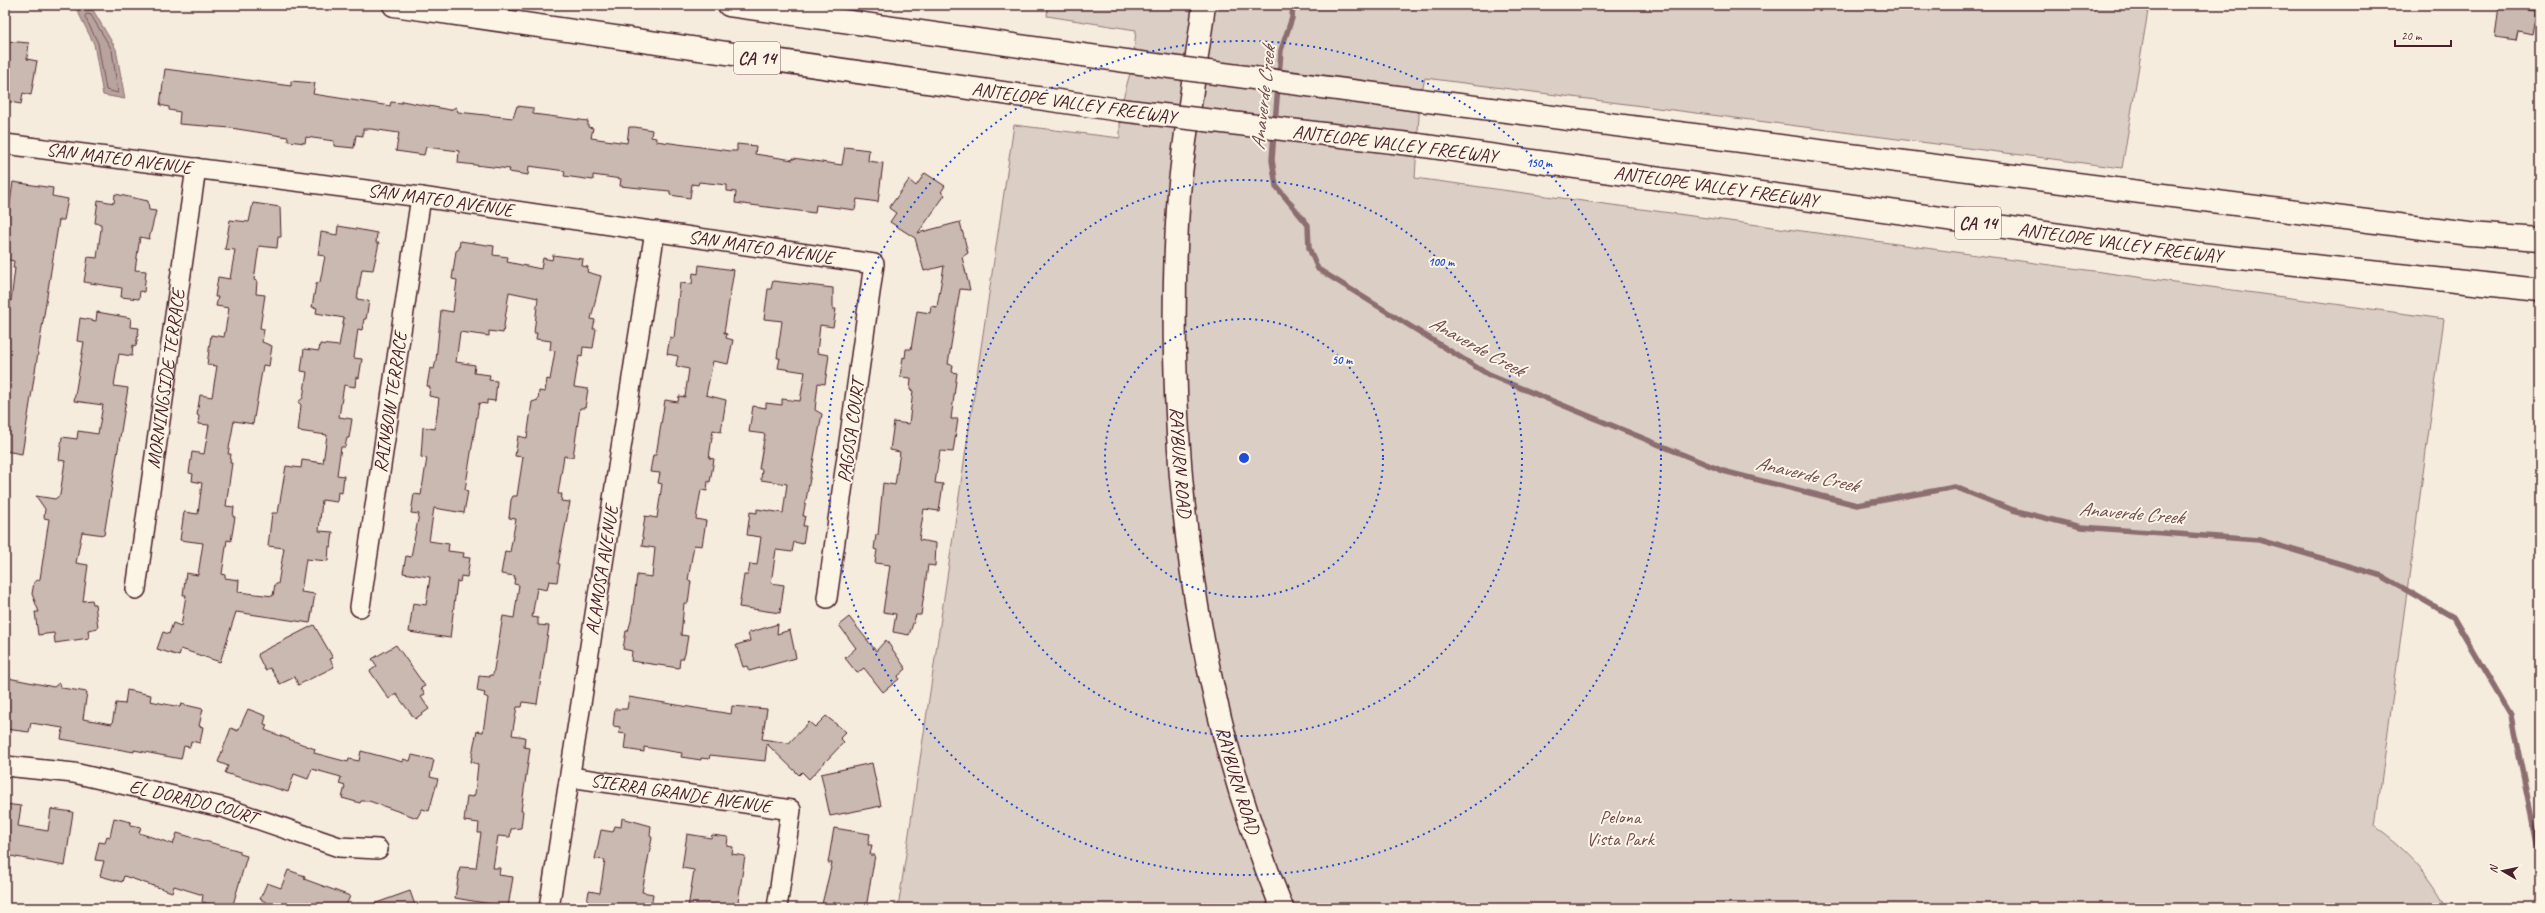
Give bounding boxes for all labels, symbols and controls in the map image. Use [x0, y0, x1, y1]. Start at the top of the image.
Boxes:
scale bar [2395, 22, 2451, 48]
text: 20 m [2401, 28, 2423, 44]
water label: Anaverde Creek [1245, 41, 1281, 151]
road number: CA 14 [734, 42, 780, 74]
street label: ANTELOPE VALLEY FREEWAY [970, 77, 1180, 130]
street label: ANTELOPE VALLEY FREEWAY [1291, 120, 1501, 169]
street label: SAN MATEO AVENUE [45, 137, 196, 180]
text: 150 m [1526, 155, 1553, 171]
street label: ANTELOPE VALLEY FREEWAY [1612, 161, 1822, 213]
street label: SAN MATEO AVENUE [366, 178, 517, 223]
road number: CA 14 [1955, 207, 2001, 239]
street label: ANTELOPE VALLEY FREEWAY [2016, 217, 2226, 268]
street label: SAN MATEO AVENUE [687, 225, 838, 270]
text: 100 m [1428, 254, 1455, 270]
street label: MORNINGSIDE TERRACE [141, 285, 191, 470]
water label: Anaverde Creek [1425, 310, 1532, 384]
street label: RAINBOW TERRACE [368, 328, 413, 474]
text: 50 m [1332, 352, 1353, 368]
street label: PAGOSA COURT [832, 373, 871, 484]
street label: RAYBURN ROAD [1165, 406, 1197, 520]
water label: Anaverde Creek [1753, 450, 1864, 499]
centre of rings [1237, 451, 1251, 465]
water label: Anaverde Creek [2078, 496, 2188, 530]
street label: ALAMOSA AVENUE [580, 501, 624, 637]
street label: RAYBURN ROAD [1211, 724, 1266, 839]
street label: SIERRA GRANDE AVENUE [589, 768, 775, 819]
street label: EL DORADO COURT [127, 774, 264, 832]
park label: Pelona Vista Park [1586, 805, 1656, 851]
north arrow [2483, 851, 2523, 891]
text: N [2486, 863, 2501, 874]

